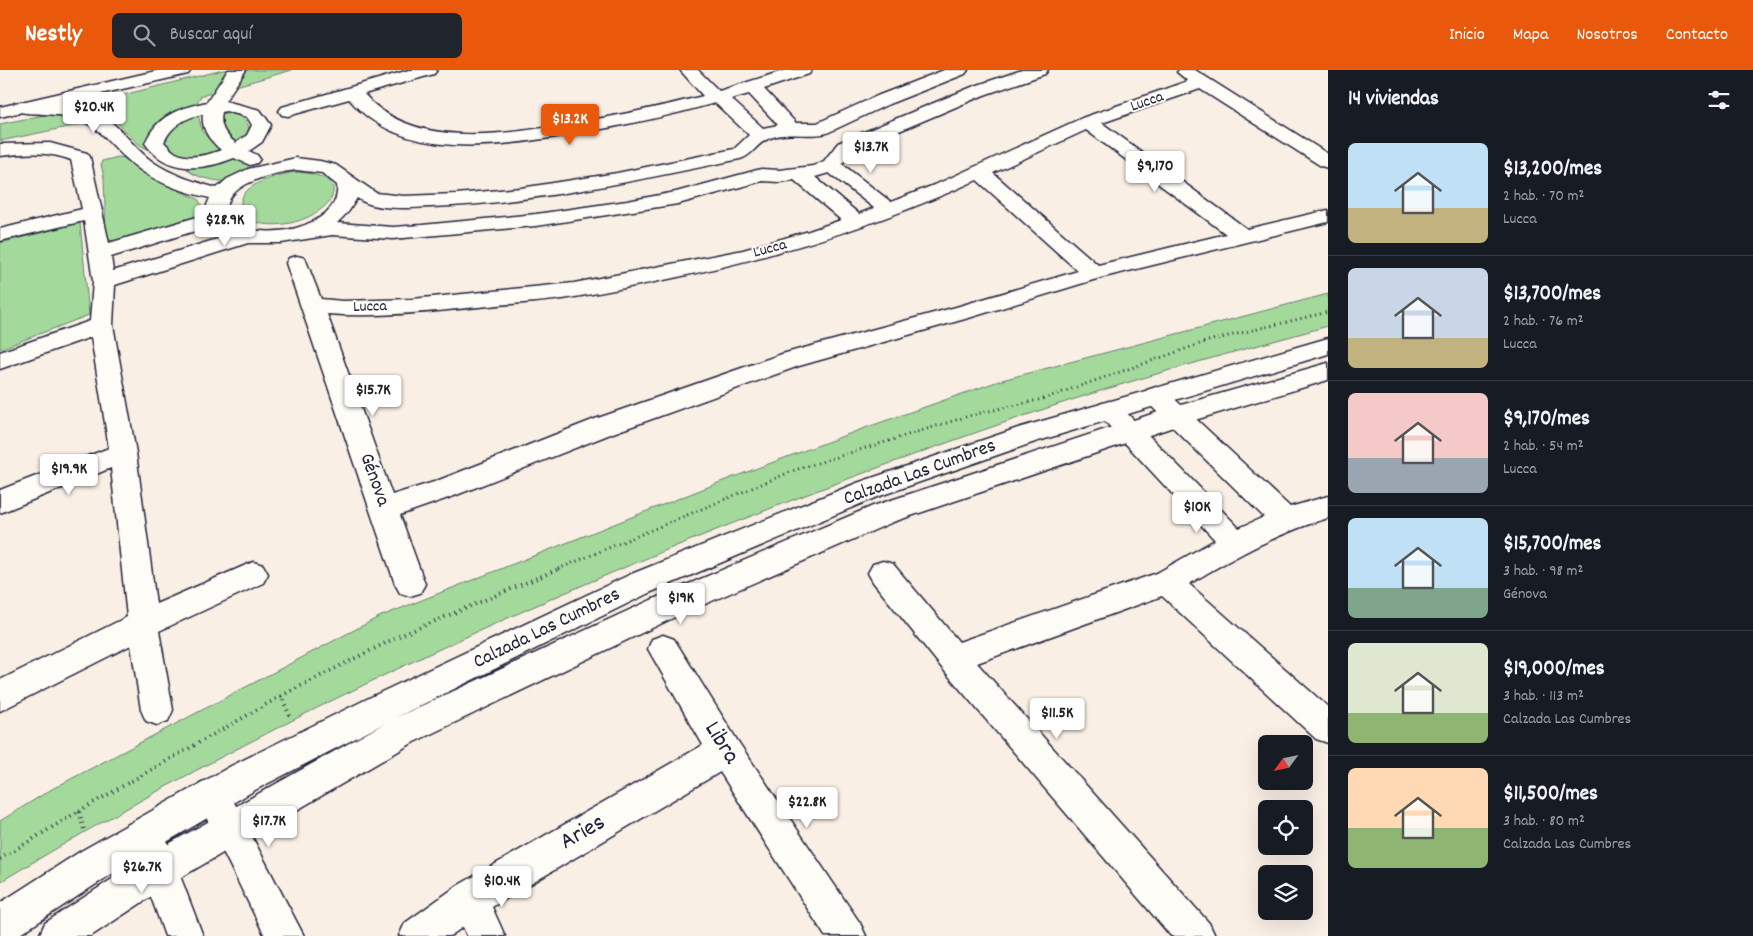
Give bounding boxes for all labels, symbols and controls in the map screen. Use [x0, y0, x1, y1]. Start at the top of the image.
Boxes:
search box [112, 13, 462, 58]
text: Nestly [25, 18, 82, 52]
icon: search [130, 21, 158, 49]
text: Buscar aquí [170, 22, 252, 49]
text: Inicio [1449, 23, 1485, 48]
text: Mapa [1513, 23, 1548, 48]
text: Nosotros [1576, 23, 1638, 48]
text: Contacto [1666, 23, 1728, 48]
street label: Lucca [1127, 85, 1167, 118]
text: 14 viviendas [1348, 85, 1439, 115]
icon: filters [1705, 86, 1733, 114]
pin: $20.4K [53, 92, 135, 134]
text: $20.4K [74, 96, 114, 119]
pin: $13.2K [529, 104, 611, 146]
text: $13.2K [552, 108, 588, 131]
pin: $13.7K [830, 132, 912, 174]
text: $13.7K [854, 136, 888, 159]
pin: $9,170 [1114, 150, 1196, 193]
text: $9,170 [1137, 155, 1173, 178]
text: $13,200/mes [1503, 155, 1602, 185]
icon: home [1388, 163, 1448, 223]
text: 2 hab. · 70 m² [1503, 185, 1584, 208]
pin: $28.9K [184, 204, 266, 247]
text: Lucca [1503, 208, 1537, 231]
text: $28.9K [206, 209, 244, 232]
street label: Lucca [751, 233, 790, 264]
text: $13,700/mes [1503, 280, 1601, 310]
icon: home [1388, 288, 1448, 348]
street label: Lucca [353, 295, 388, 319]
text: 2 hab. · 76 m² [1503, 310, 1584, 333]
text: Lucca [1503, 333, 1537, 356]
pin: $15.7K [332, 374, 414, 417]
text: $15.7K [355, 379, 391, 402]
text: $9,170/mes [1503, 405, 1590, 435]
icon: home [1388, 413, 1448, 473]
street label: Calzada Las Cumbres [840, 432, 1000, 514]
text: 2 hab. · 54 m² [1503, 435, 1584, 458]
street label: Génova [352, 450, 397, 511]
pin: $19.9K [28, 454, 110, 496]
text: $19.9K [51, 458, 87, 481]
text: Lucca [1503, 458, 1537, 481]
pin: $10K [1167, 492, 1227, 534]
text: $10K [1183, 496, 1211, 519]
text: $15,700/mes [1503, 530, 1601, 560]
icon: home [1388, 538, 1448, 598]
text: 3 hab. · 98 m² [1503, 560, 1583, 583]
street label: Calzada Las Cumbres [469, 581, 625, 677]
pin: $19K [651, 582, 711, 625]
text: Génova [1503, 583, 1547, 606]
text: $19K [668, 587, 694, 610]
text: $19,000/mes [1503, 655, 1605, 685]
icon: home [1388, 663, 1448, 723]
text: 3 hab. · 113 m² [1503, 685, 1584, 708]
pin: $11.5K [1016, 698, 1098, 740]
text: $11.5K [1041, 702, 1073, 725]
text: Calzada Las Cumbres [1503, 708, 1631, 731]
street label: Libra [695, 715, 748, 772]
north arrow [1258, 735, 1312, 790]
map controls [1258, 735, 1313, 920]
text: $11,500/mes [1503, 780, 1598, 810]
pin: $22.8K [766, 786, 848, 829]
icon: home [1388, 788, 1448, 848]
text: $22.8K [788, 791, 826, 814]
button: locate [1258, 800, 1313, 855]
pin: $17.7K [228, 806, 310, 848]
street label: Aries [554, 807, 612, 859]
text: $17.7K [252, 810, 286, 833]
text: 3 hab. · 80 m² [1503, 810, 1585, 833]
text: Calzada Las Cumbres [1503, 833, 1631, 856]
pin: $26.7K [101, 852, 183, 894]
text: $26.7K [122, 856, 162, 879]
button: layers [1258, 865, 1313, 920]
pin: $10.4K [461, 866, 543, 908]
text: $10.4K [483, 870, 521, 893]

